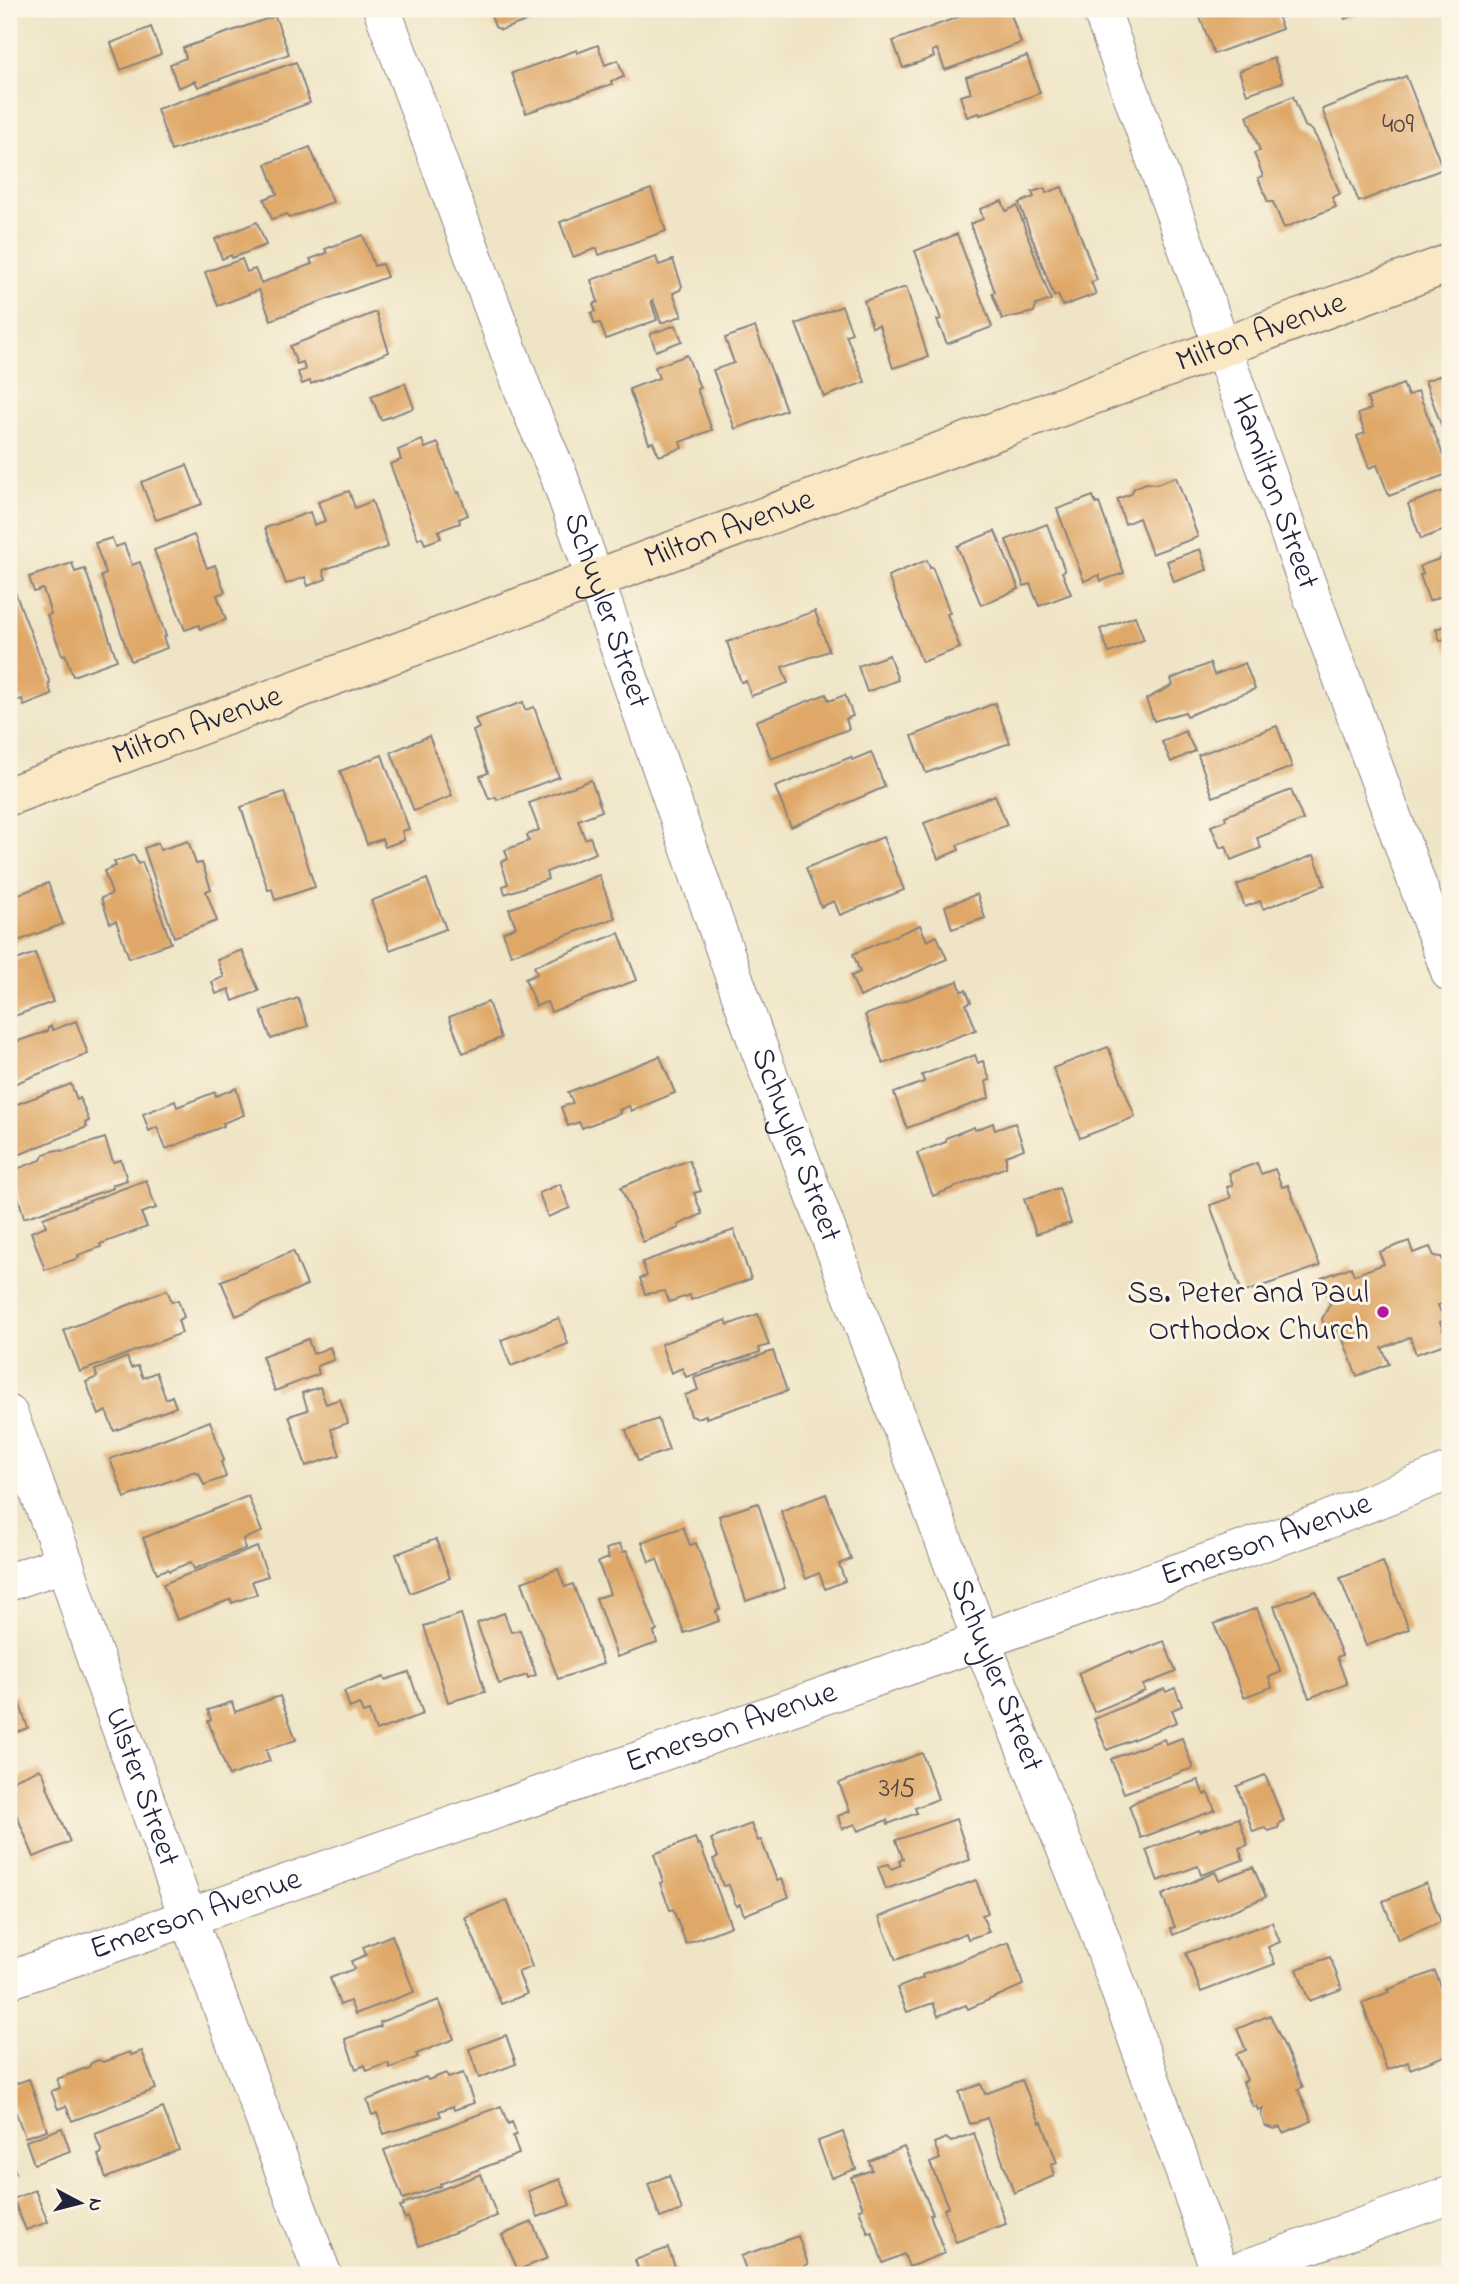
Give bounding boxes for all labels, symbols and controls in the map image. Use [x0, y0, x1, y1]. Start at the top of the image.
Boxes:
house number: 409 [1382, 105, 1415, 146]
street label: Milton Avenue [1170, 280, 1353, 386]
street label: Hamilton Street [1218, 388, 1331, 596]
street label: Milton Avenue [638, 477, 821, 582]
street label: Schuyler Street [550, 506, 662, 715]
street label: Milton Avenue [106, 673, 290, 779]
street label: Schuyler Street [737, 1041, 853, 1249]
place label: Ss. Peter and Paul Orthodox Church [1127, 1271, 1369, 1355]
marker: Ss. Peter and Paul Orthodox Church [1375, 1304, 1391, 1320]
street label: Emerson Avenue [1155, 1481, 1380, 1600]
street label: Schuyler Street [937, 1572, 1055, 1779]
street label: Emerson Avenue [619, 1669, 844, 1787]
street label: Ulster Street [91, 1701, 191, 1873]
house number: 315 [879, 1769, 915, 1810]
street label: Emerson Avenue [84, 1856, 309, 1973]
north arrow [46, 2168, 116, 2238]
text: N [80, 2197, 109, 2213]

